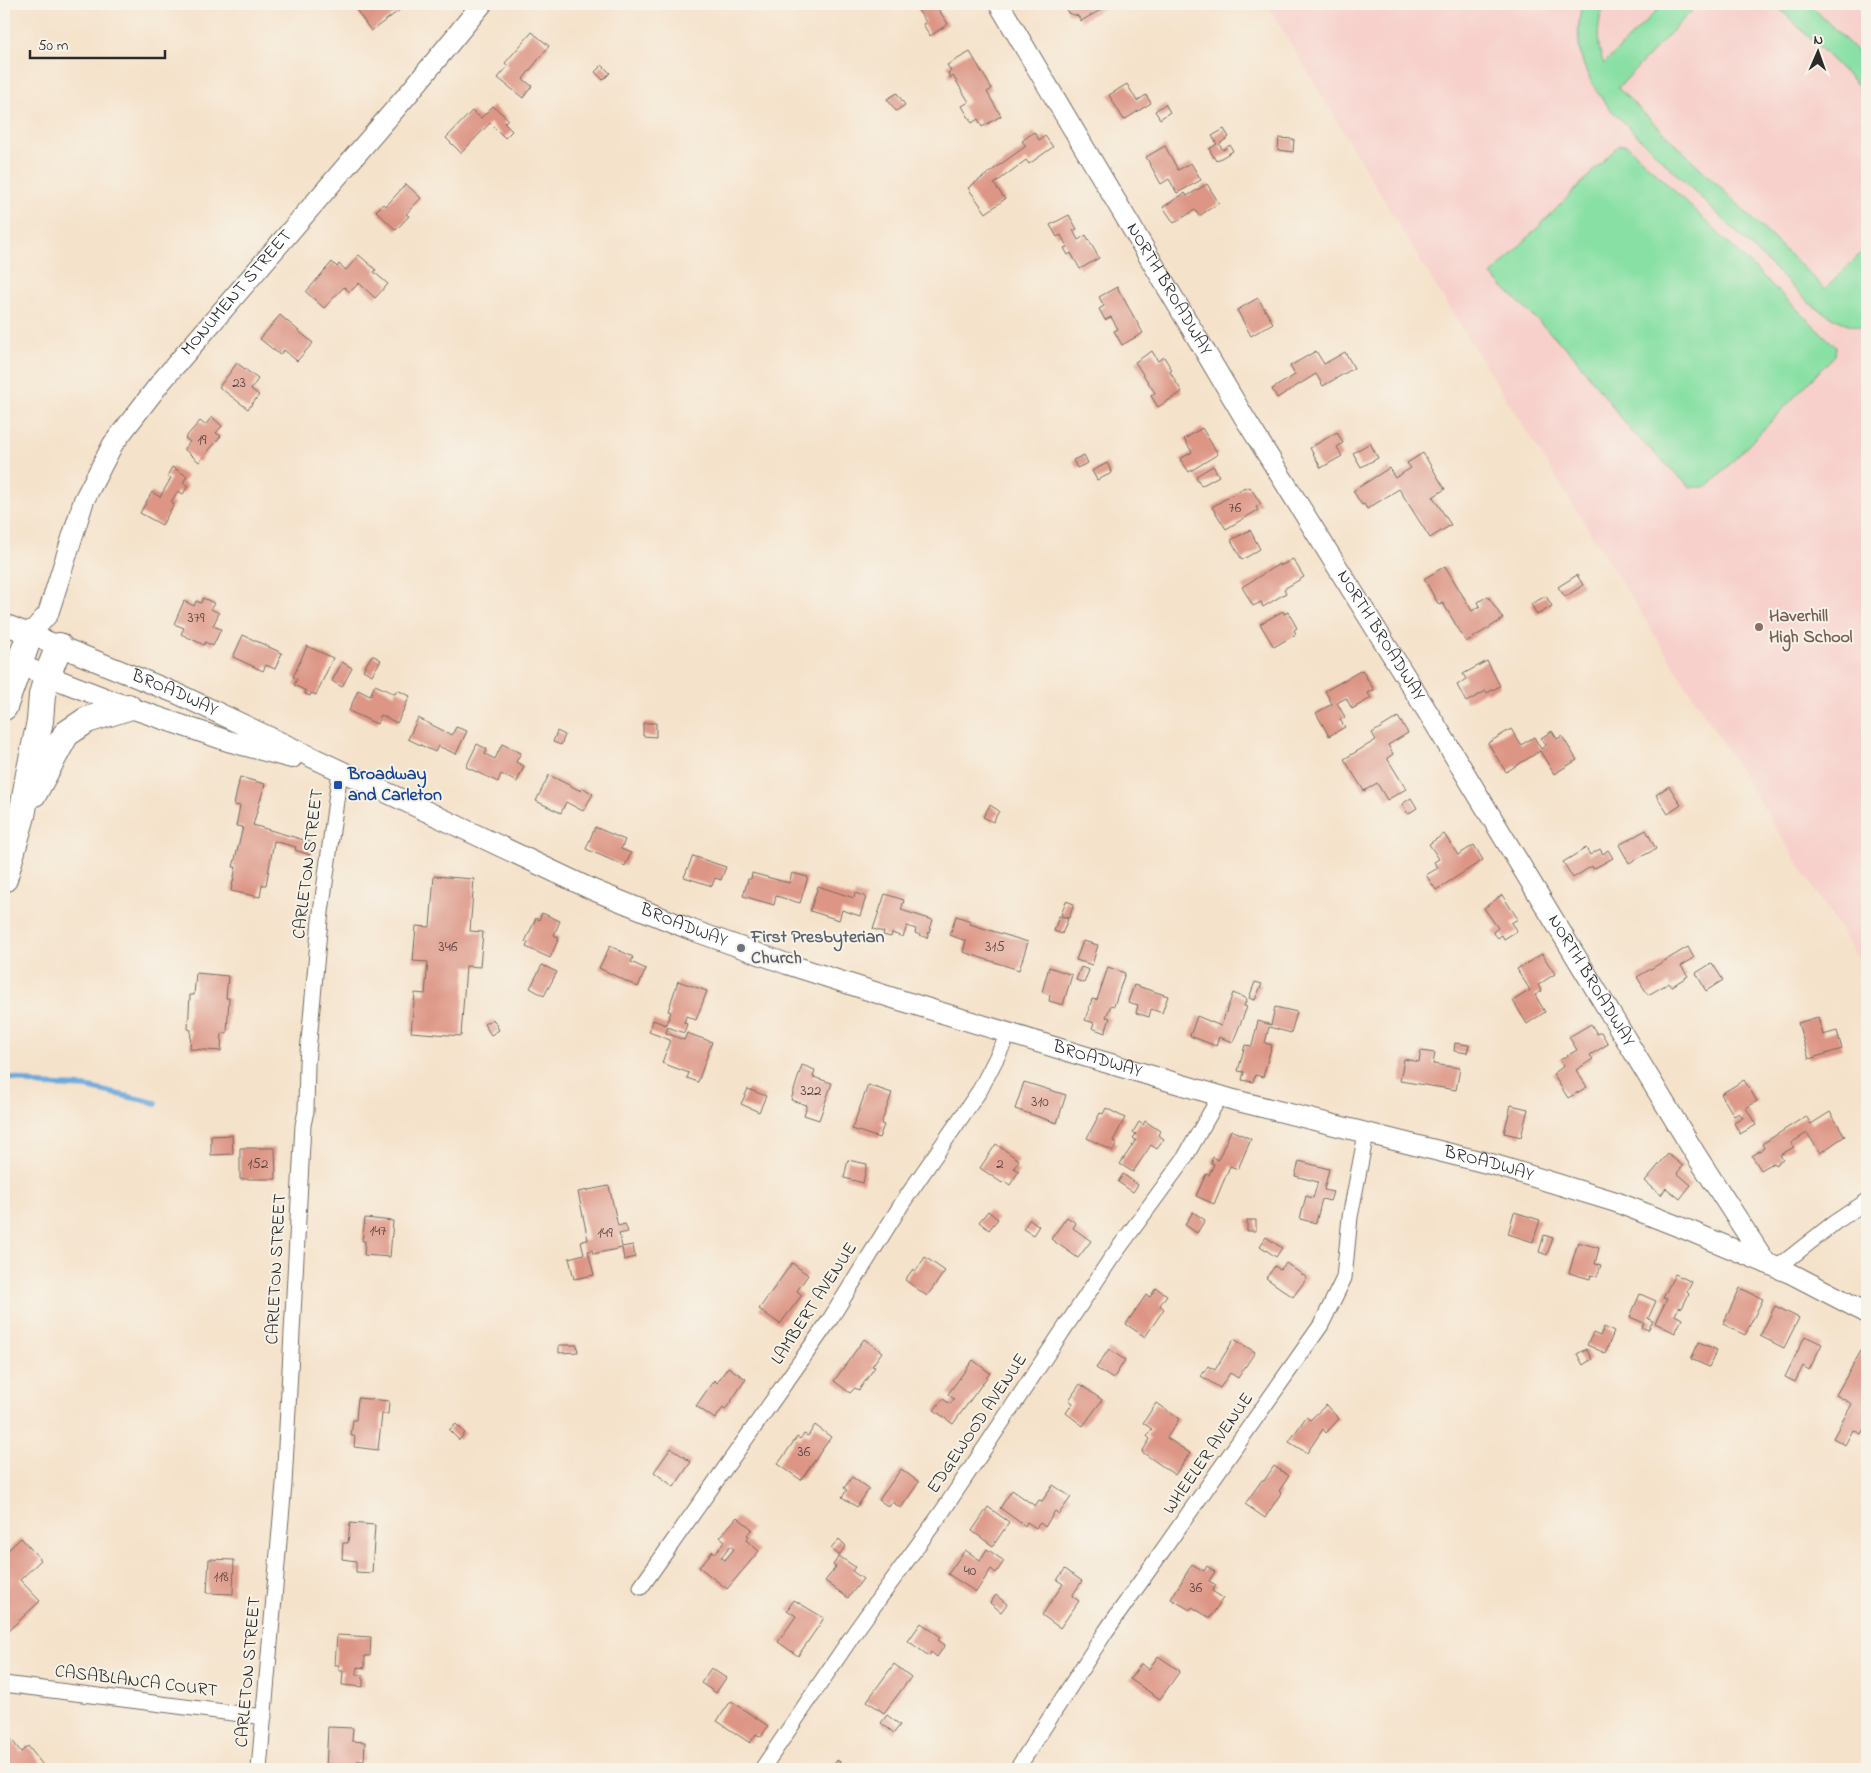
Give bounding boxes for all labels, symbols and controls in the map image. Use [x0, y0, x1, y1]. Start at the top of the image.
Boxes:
scale bar [30, 28, 165, 60]
north arrow [1794, 28, 1844, 78]
text: N [1813, 30, 1823, 51]
text: 50 m [38, 35, 69, 57]
street label: NORTH BROADWAY [1119, 218, 1218, 361]
street label: MONUMENT STREET [176, 224, 299, 362]
house number: 23 [232, 372, 246, 394]
house number: 19 [197, 429, 207, 451]
house number: 76 [1229, 497, 1242, 519]
street label: NORTH BROADWAY [1330, 565, 1431, 707]
place label: Haverhill High School [1769, 604, 1852, 652]
house number: 379 [188, 607, 205, 629]
marker: Haverhill High School [1753, 621, 1765, 633]
street label: BROADWAY [126, 663, 222, 724]
place label: Broadway and Carleton [347, 762, 442, 809]
marker: Broadway and Carleton [332, 779, 344, 791]
street label: CARLETON STREET [287, 787, 331, 941]
street label: BROADWAY [635, 897, 732, 955]
street label: NORTH BROADWAY [1541, 910, 1641, 1052]
place label: First Presbyterian Church [750, 925, 885, 972]
house number: 346 [439, 936, 458, 958]
house number: 315 [985, 936, 1005, 958]
marker: First Presbyterian Church [735, 942, 747, 954]
street label: BROADWAY [1049, 1034, 1146, 1086]
house number: 322 [800, 1080, 822, 1102]
house number: 310 [1031, 1091, 1049, 1113]
street label: BROADWAY [1440, 1140, 1537, 1189]
house number: 152 [248, 1153, 269, 1175]
house number: 2 [996, 1153, 1004, 1175]
street label: CARLETON STREET [260, 1193, 294, 1345]
house number: 147 [369, 1220, 387, 1242]
house number: 149 [597, 1222, 613, 1244]
street label: LAMBERT AVENUE [766, 1238, 864, 1370]
street label: EDGEWOOD AVENUE [921, 1349, 1035, 1499]
street label: WHEELER AVENUE [1157, 1388, 1261, 1520]
house number: 36 [798, 1441, 811, 1463]
house number: 40 [964, 1560, 977, 1582]
house number: 118 [213, 1566, 229, 1588]
house number: 36 [1190, 1577, 1203, 1599]
street label: CARLETON STREET [229, 1596, 269, 1748]
street label: CASABLANCA COURT [53, 1659, 219, 1705]

